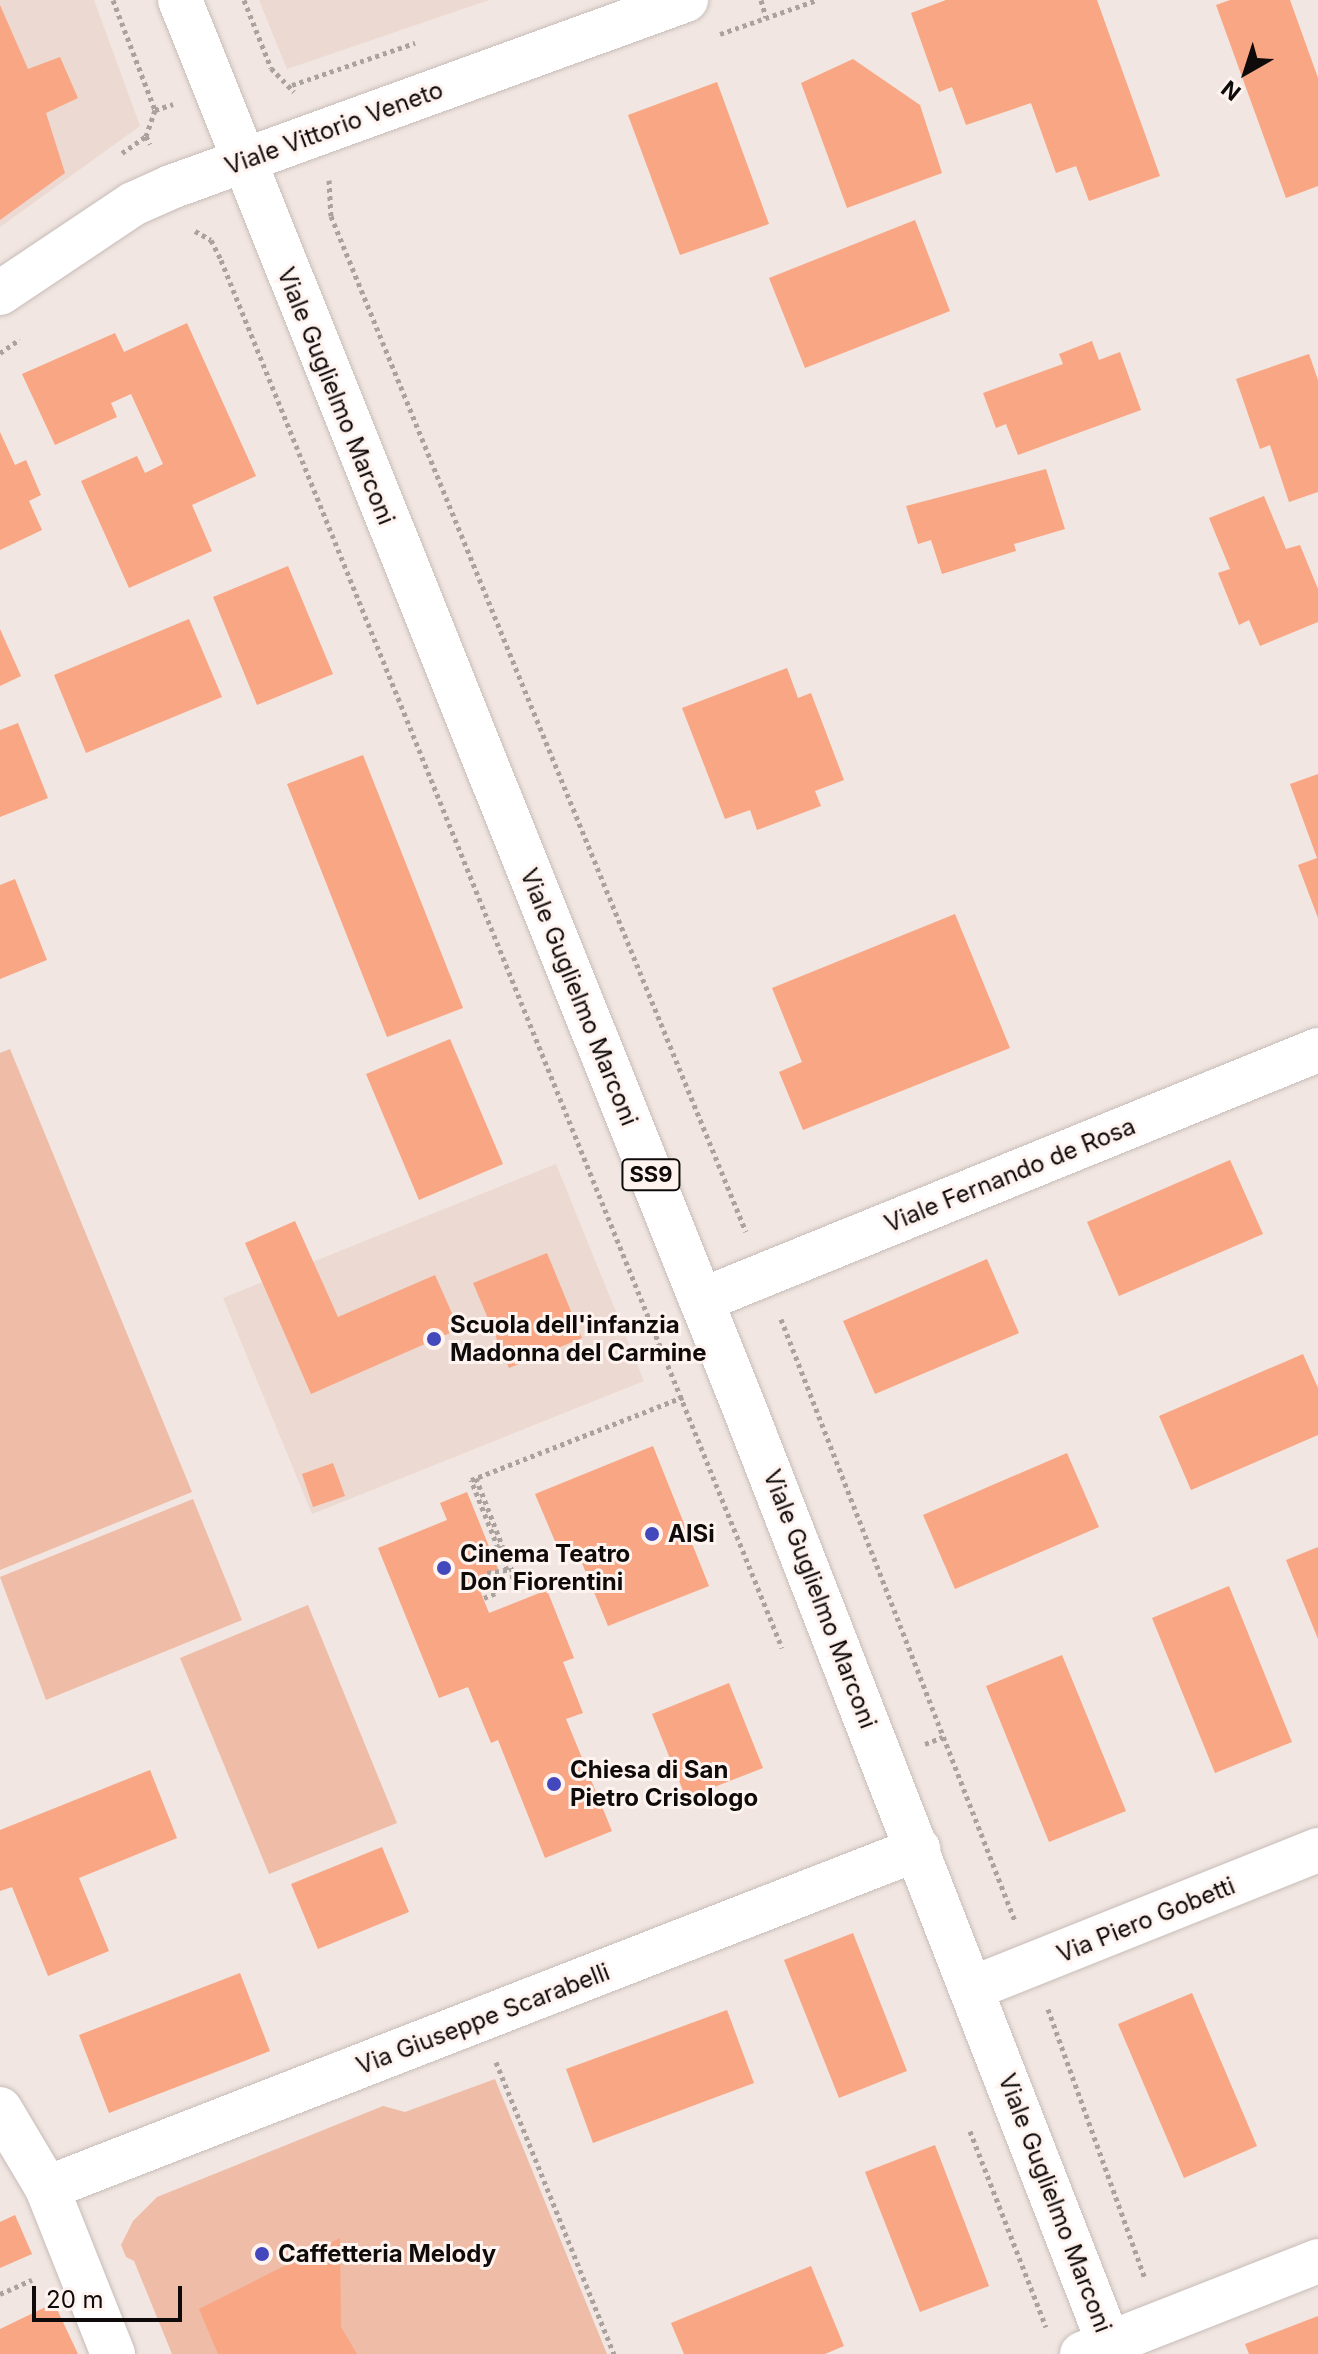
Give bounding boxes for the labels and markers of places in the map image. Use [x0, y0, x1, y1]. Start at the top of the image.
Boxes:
place label: Scuola dell'infanzia Madonna del Carmine [450, 1311, 707, 1367]
marker: Scuola dell'infanzia Madonna del Carmine [425, 1330, 443, 1348]
place label: AlSi [668, 1520, 715, 1548]
marker: AlSi [643, 1525, 661, 1543]
place label: Cinema Teatro Don Fiorentini [460, 1540, 630, 1596]
marker: Cinema Teatro Don Fiorentini [435, 1559, 453, 1577]
place label: Chiesa di San Pietro Crisologo [570, 1756, 758, 1812]
marker: Chiesa di San Pietro Crisologo [545, 1775, 563, 1793]
place label: Caffetteria Melody [278, 2240, 496, 2268]
marker: Caffetteria Melody [253, 2245, 271, 2263]

